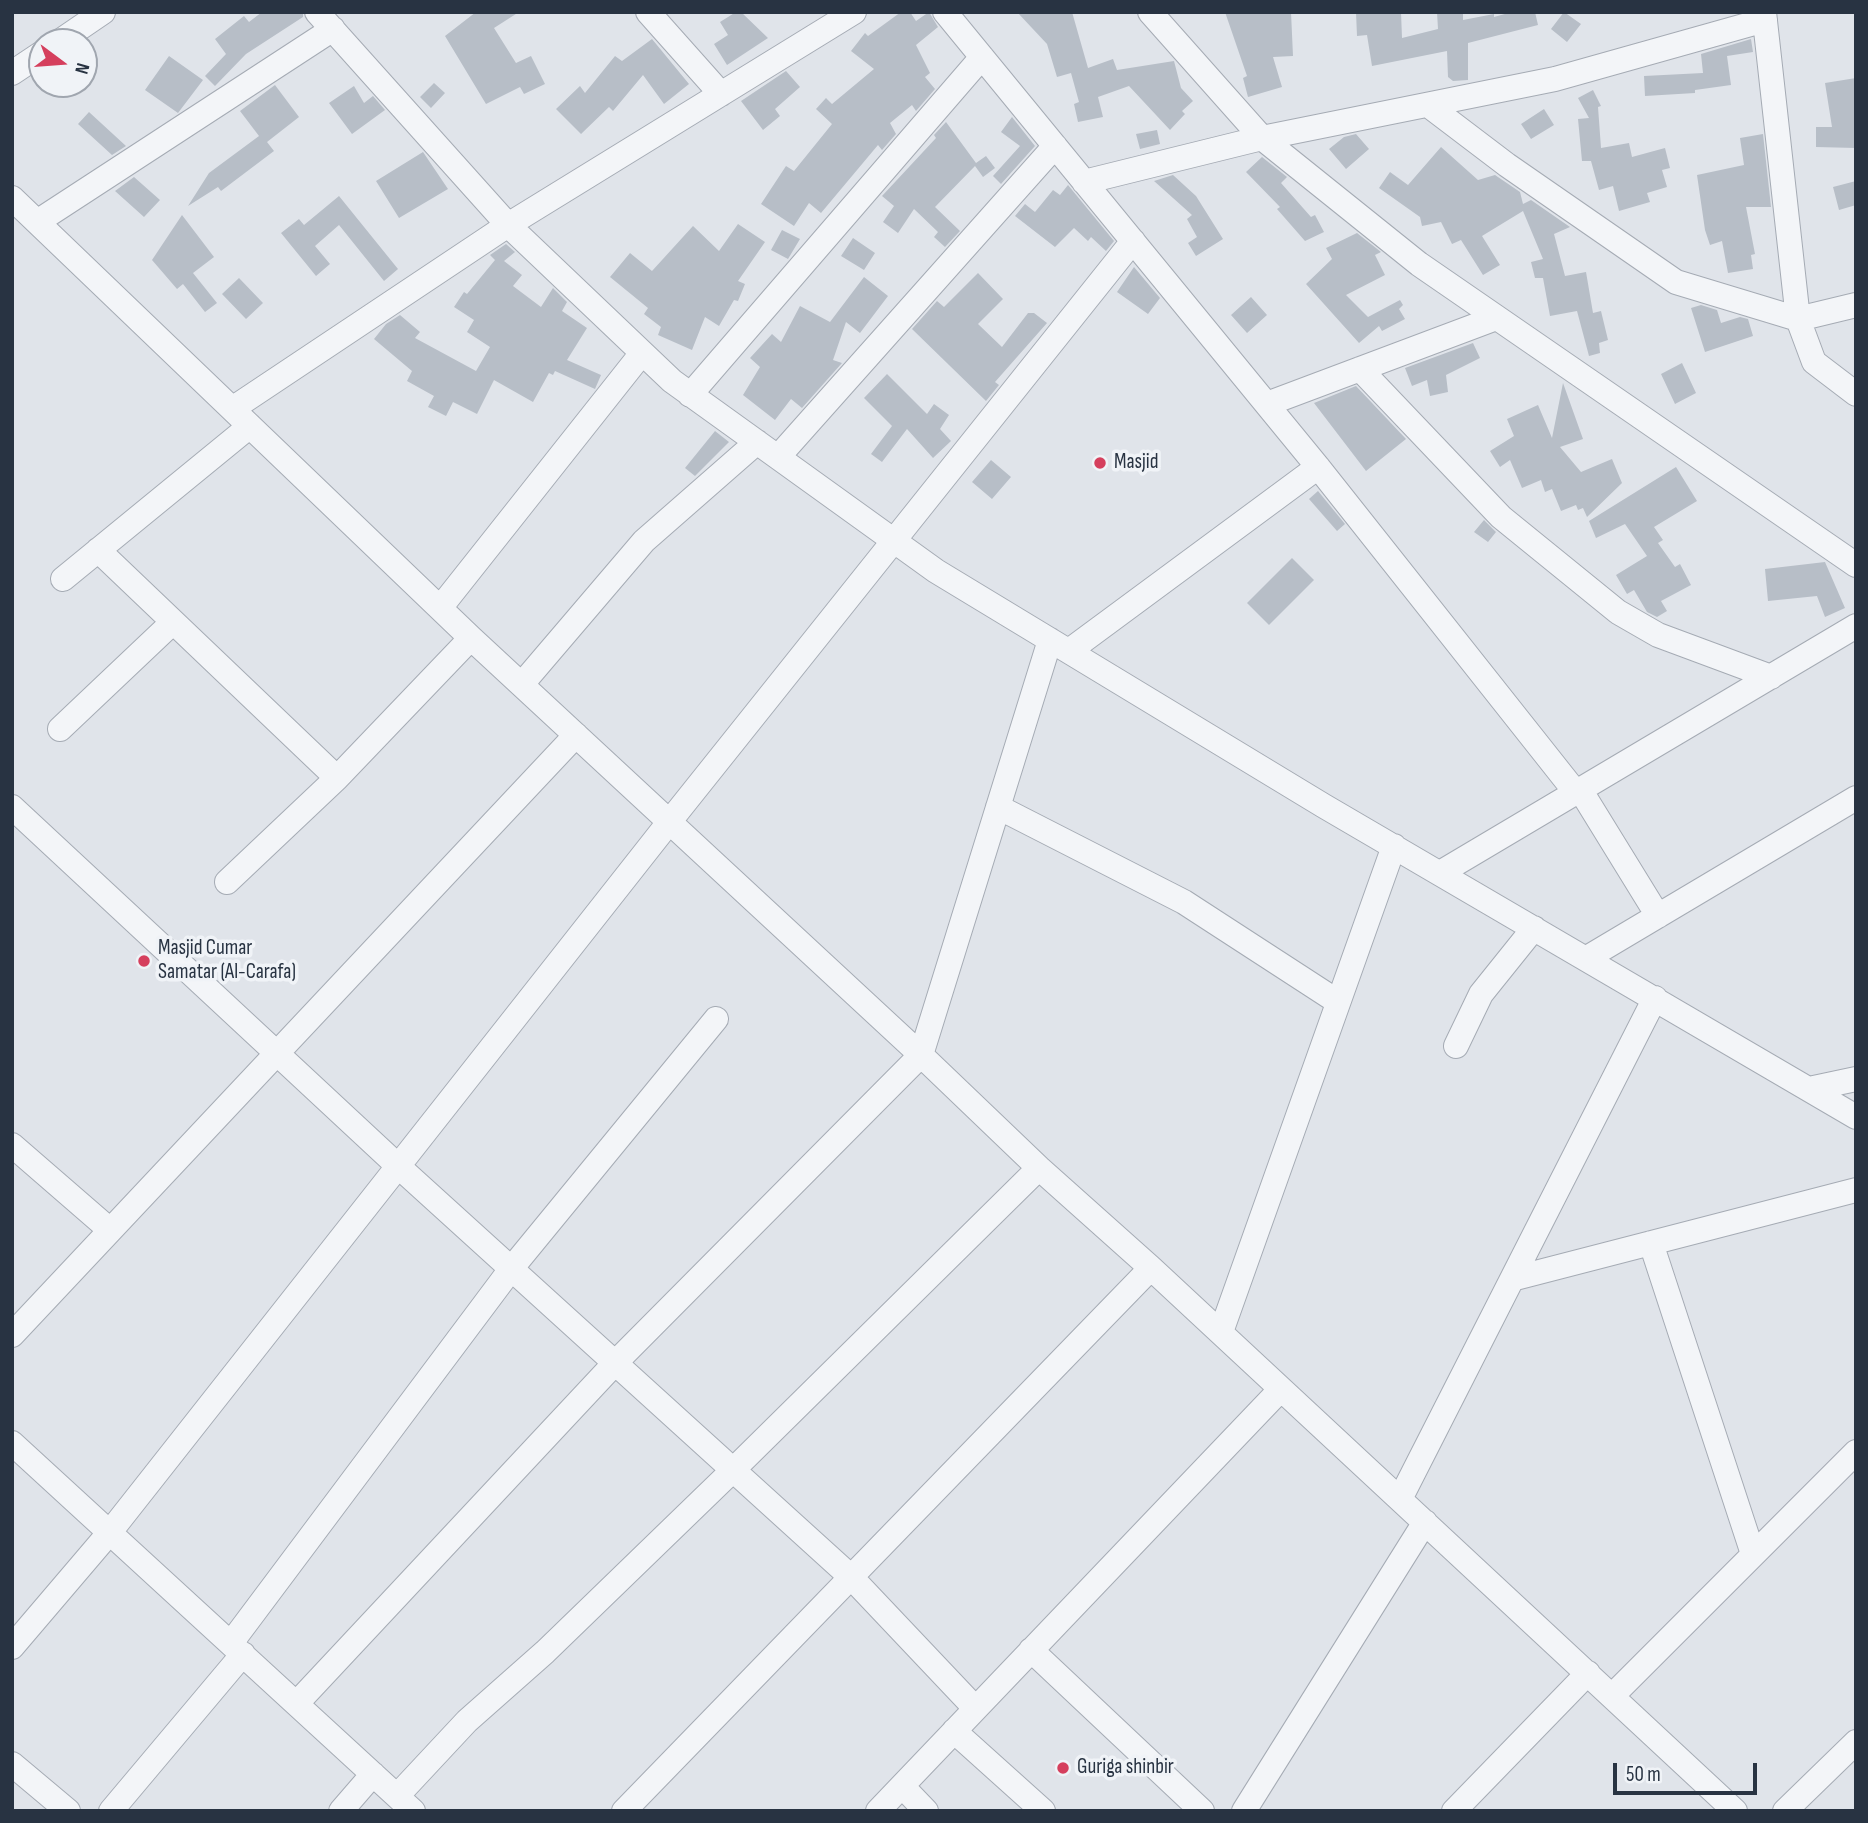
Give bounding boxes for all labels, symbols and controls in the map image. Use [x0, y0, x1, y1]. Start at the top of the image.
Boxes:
north arrow [28, 28, 98, 98]
text: N [69, 60, 94, 76]
place label: Masjid [1114, 450, 1159, 476]
marker: Masjid [1092, 455, 1108, 471]
place label: Masjid Cumar Samatar (Al-Carafa) [158, 936, 296, 986]
marker: Masjid Cumar Samatar (Al-Carafa) [136, 953, 152, 969]
scale bar [1616, 1750, 1759, 1794]
place label: Guriga shinbir [1077, 1755, 1174, 1781]
marker: Guriga shinbir [1055, 1760, 1071, 1776]
text: 50 m [1626, 1762, 1661, 1787]

